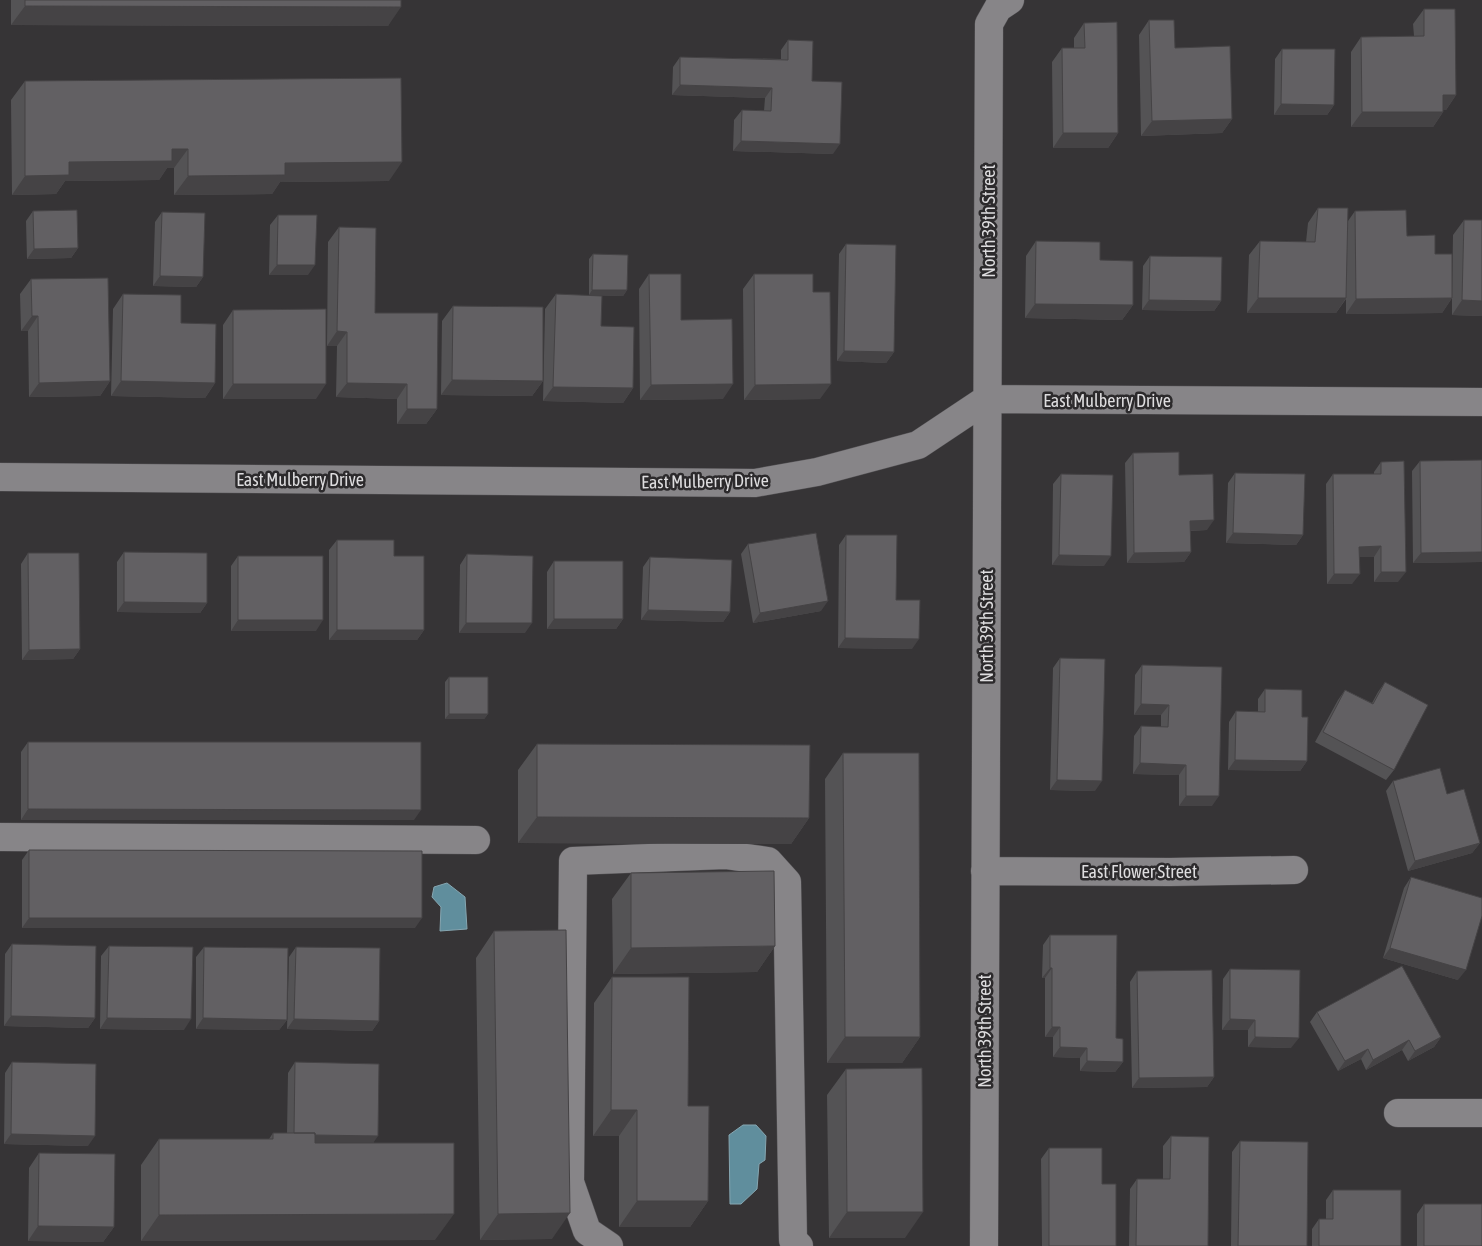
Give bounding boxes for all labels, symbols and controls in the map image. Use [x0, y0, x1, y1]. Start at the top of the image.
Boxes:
street label: North 39th Street [978, 164, 999, 278]
street label: East Mulberry Drive [1043, 390, 1171, 411]
street label: East Mulberry Drive [236, 469, 364, 490]
street label: East Mulberry Drive [641, 469, 769, 493]
street label: North 39th Street [976, 569, 997, 683]
street label: East Flower Street [1081, 861, 1197, 882]
street label: North 39th Street [974, 974, 995, 1088]

